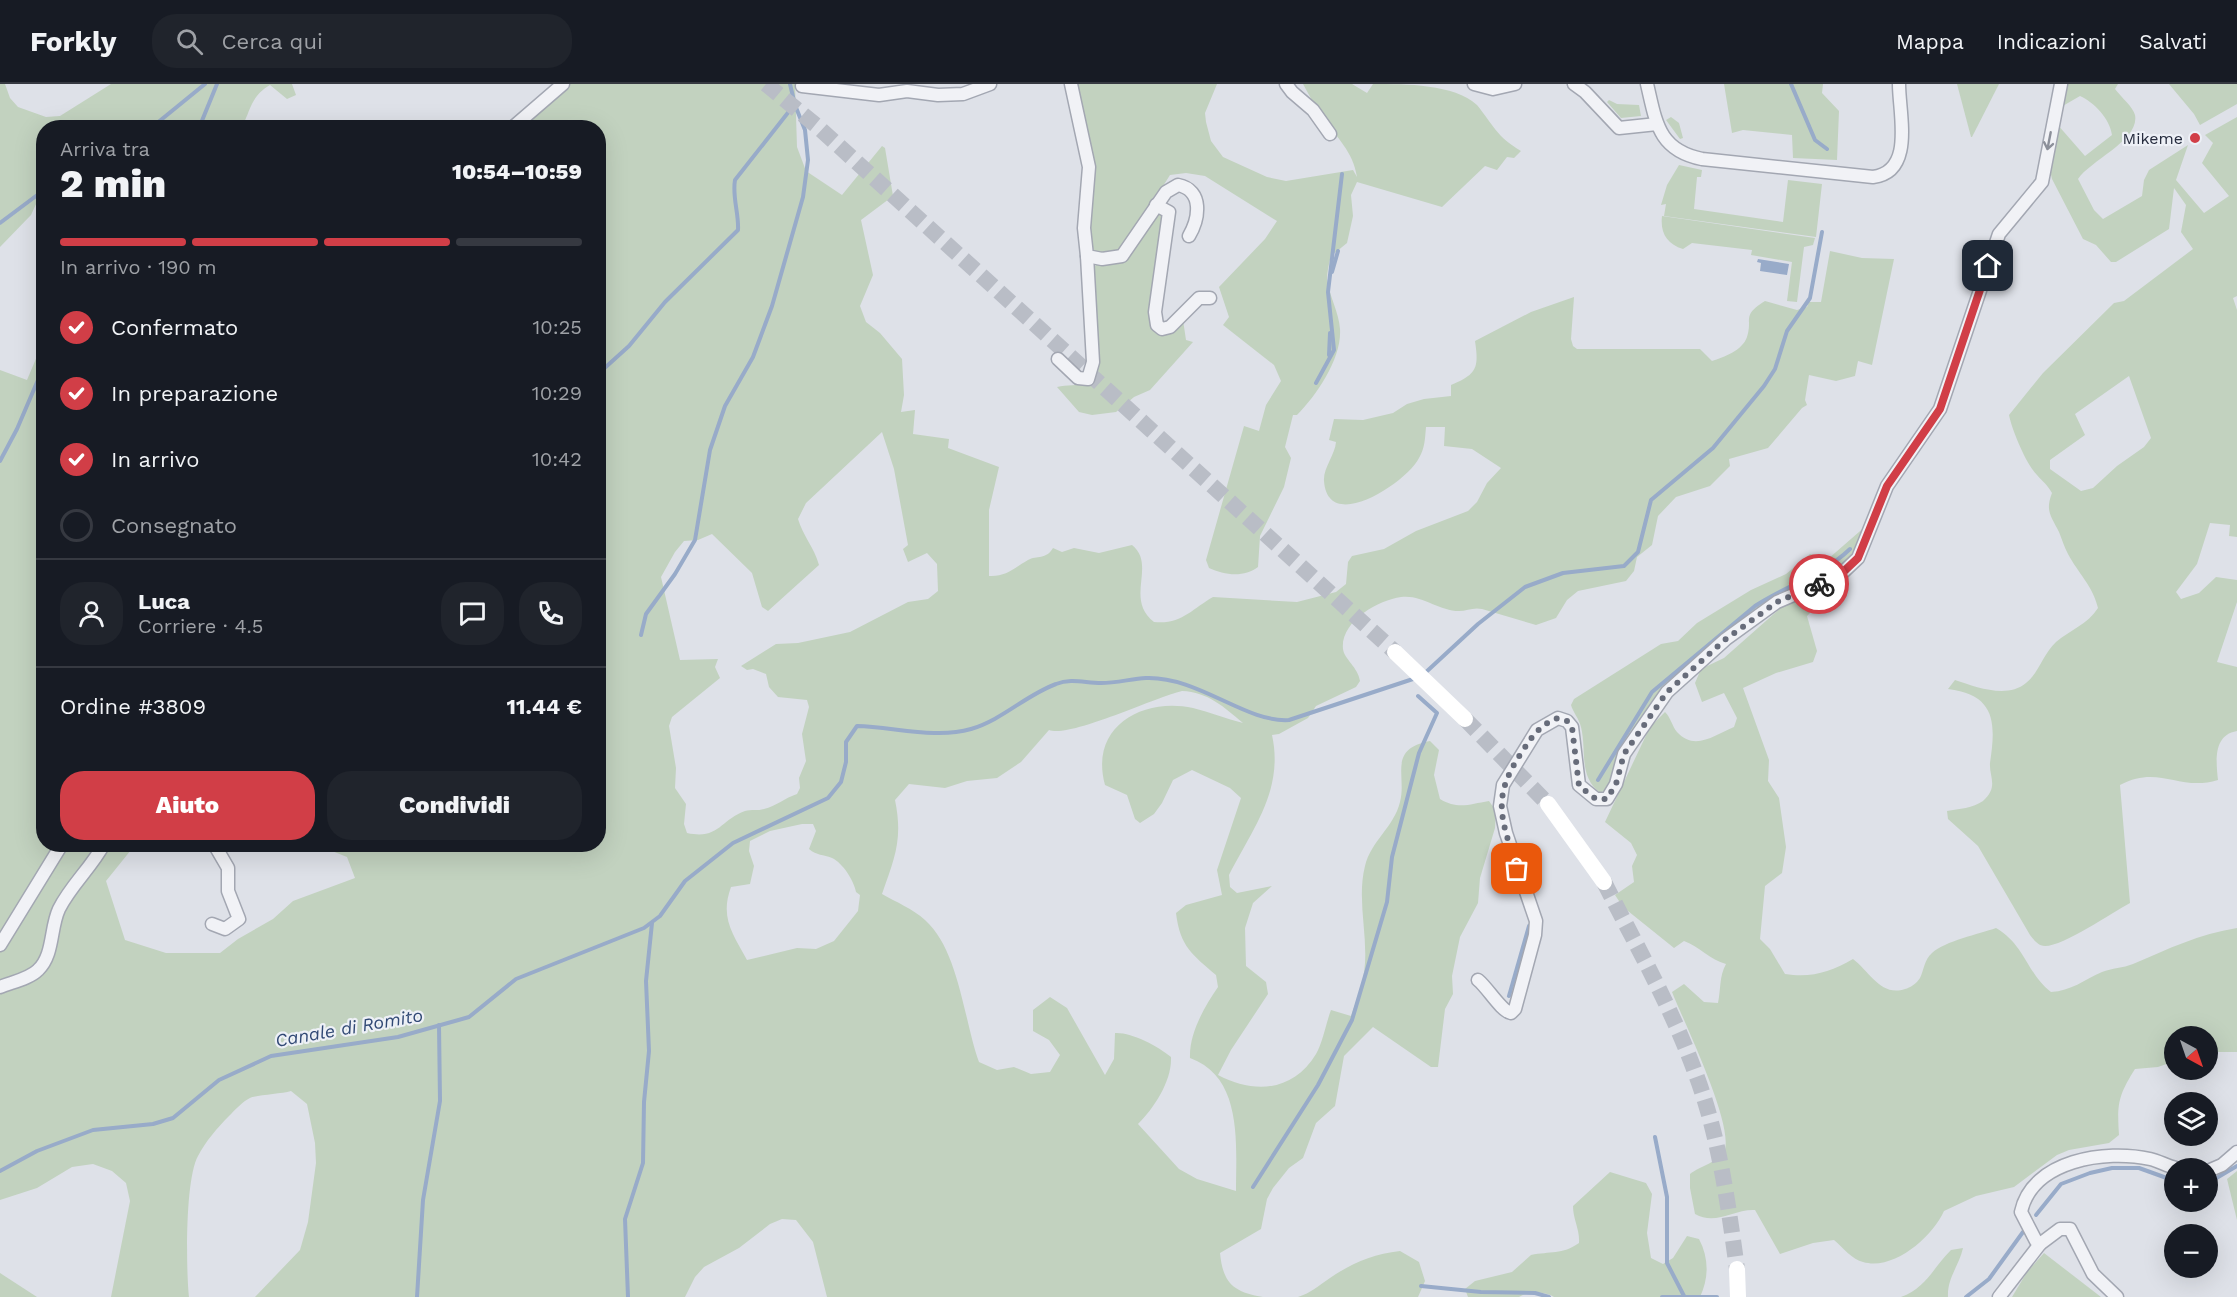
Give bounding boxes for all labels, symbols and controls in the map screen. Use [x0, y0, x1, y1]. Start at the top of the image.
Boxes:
search box [152, 14, 572, 68]
text: Forkly [30, 25, 116, 58]
icon: search [173, 25, 206, 58]
text: Cerca qui [221, 29, 323, 54]
text: Mappa [1896, 29, 1964, 54]
text: Indicazioni [1997, 29, 2106, 54]
text: Salvati [2139, 29, 2207, 54]
place label: Mikeme [2123, 129, 2183, 148]
one-way arrow [2043, 131, 2054, 151]
marker: Mikeme [2188, 131, 2202, 145]
text: Arriva tra [60, 137, 150, 161]
text: 10:54–10:59 [452, 159, 582, 184]
text: 2 min [60, 161, 166, 206]
pin [1962, 240, 2013, 291]
icon: home [1971, 249, 2004, 282]
text: In arrivo · 190 m [60, 255, 217, 279]
icon: check [60, 311, 93, 344]
text: Confermato [111, 315, 238, 340]
text: 10:25 [533, 315, 582, 339]
icon: check [60, 377, 93, 410]
text: In preparazione [111, 381, 278, 406]
text: 10:29 [532, 381, 582, 405]
icon: check [60, 443, 93, 476]
text: In arrivo [111, 447, 199, 472]
text: 10:42 [532, 447, 582, 471]
text: Consegnato [111, 513, 237, 538]
courier [1789, 554, 1849, 614]
icon: bike [1803, 568, 1836, 601]
button: person [60, 582, 123, 645]
button: chat [441, 582, 504, 645]
button: phone [519, 582, 582, 645]
text: Luca [138, 589, 190, 614]
text: Corriere · 4.5 [138, 614, 263, 638]
text: Ordine #3809 [60, 694, 206, 719]
text: 11.44 € [507, 694, 582, 719]
button: Aiuto [60, 771, 315, 840]
button: Condividi [327, 771, 582, 840]
pin [1491, 843, 1542, 894]
icon: bag [1500, 852, 1533, 885]
water label: Canale di Romito [273, 1004, 424, 1051]
north arrow [2164, 1026, 2218, 1080]
map controls [2164, 1026, 2218, 1278]
button: layers [2164, 1092, 2218, 1146]
button: + [2164, 1158, 2218, 1212]
button: − [2164, 1224, 2218, 1278]

